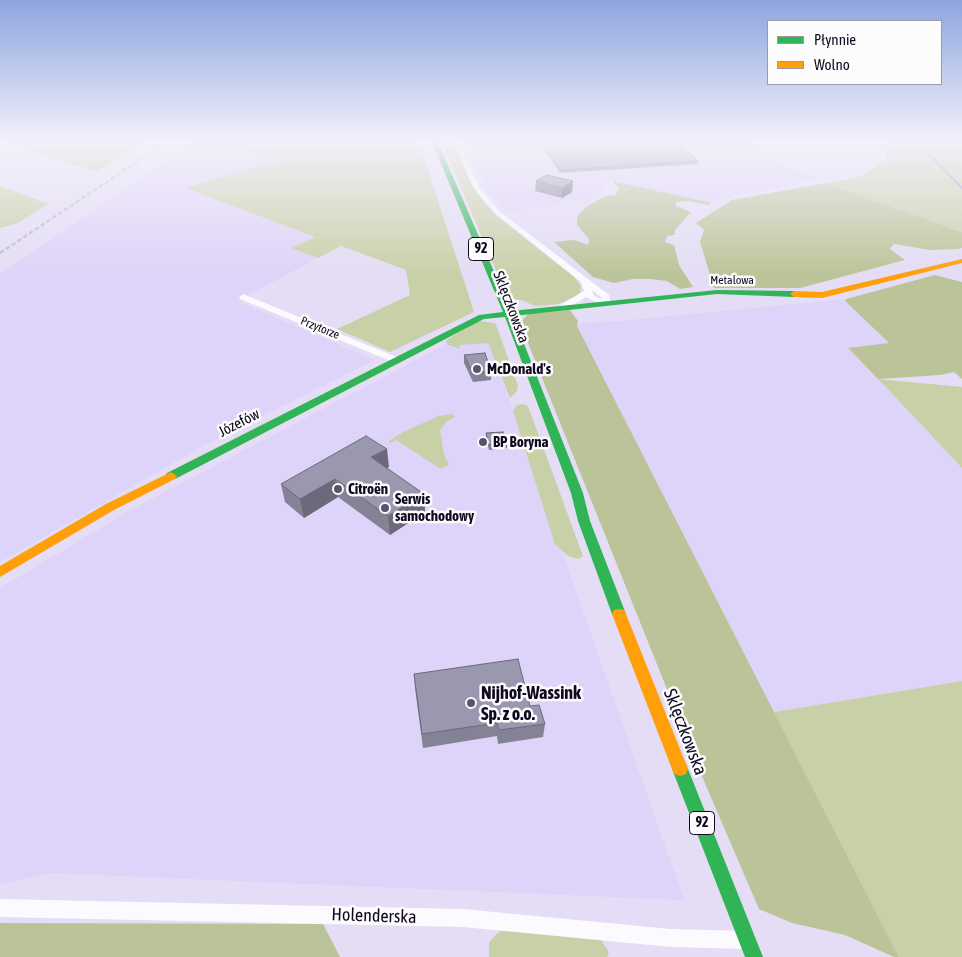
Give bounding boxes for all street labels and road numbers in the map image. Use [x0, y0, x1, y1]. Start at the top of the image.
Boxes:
road number: 92 [468, 238, 494, 260]
street label: Sklęczkowska [489, 269, 533, 345]
street label: Metalowa [710, 273, 754, 287]
street label: Przytorze [298, 314, 342, 342]
street label: Józefów [215, 405, 263, 441]
street label: Sklęczkowska [659, 686, 711, 778]
road number: 92 [690, 811, 714, 834]
street label: Holenderska [331, 904, 417, 928]

